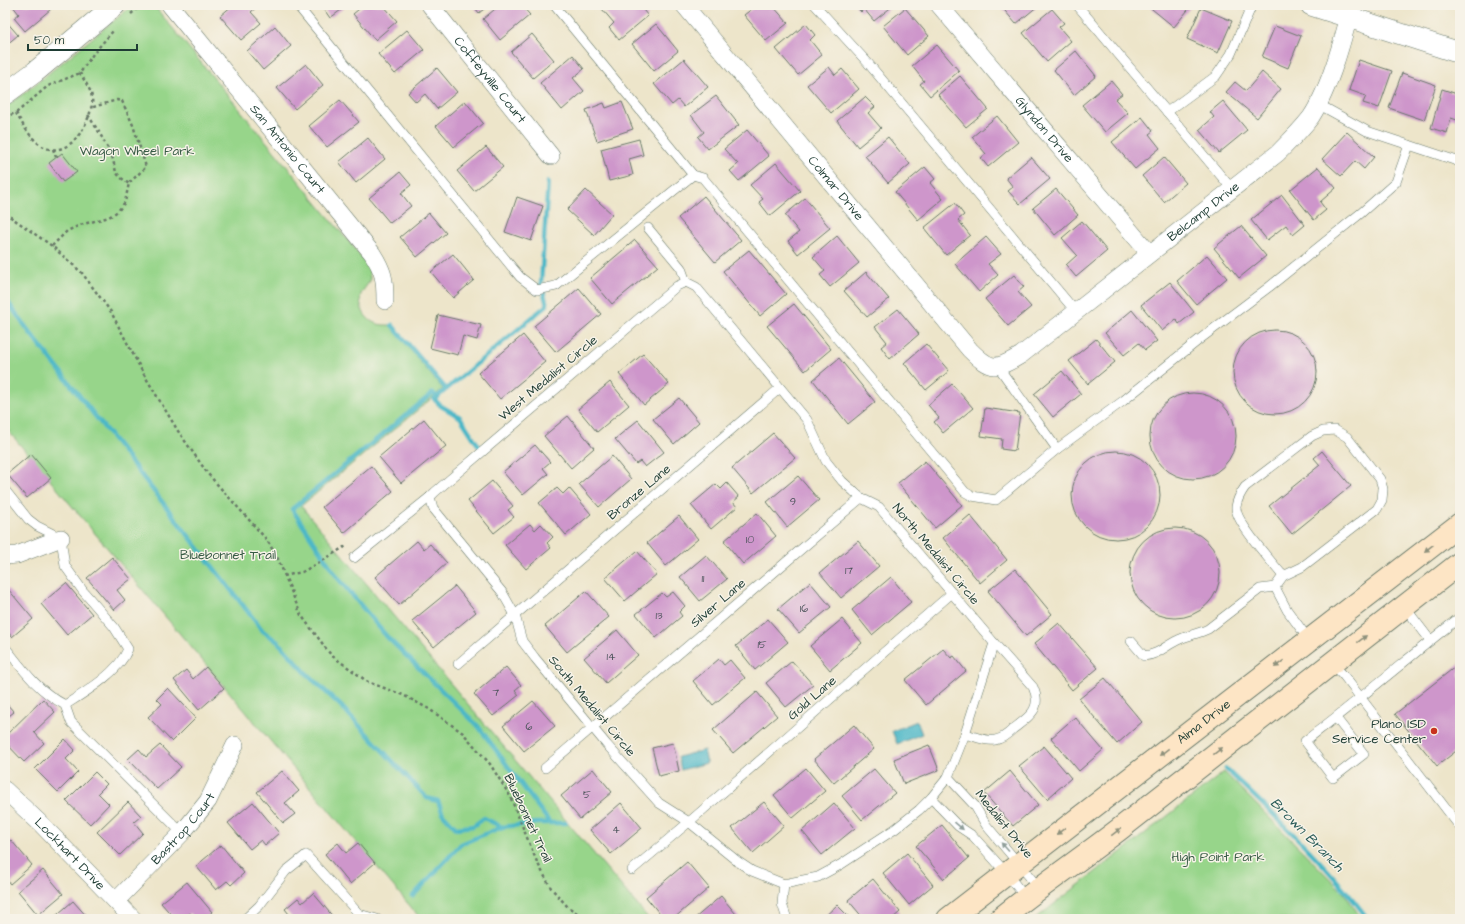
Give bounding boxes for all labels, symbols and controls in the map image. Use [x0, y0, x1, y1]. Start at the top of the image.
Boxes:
scale bar [28, 26, 137, 52]
text: 50 m [34, 32, 65, 49]
street label: Coffeyville Court [450, 33, 531, 128]
street label: Glyndon Drive [1011, 92, 1078, 166]
street label: San Antonio Court [246, 101, 330, 198]
park label: Wagon Wheel Park [80, 142, 194, 161]
street label: Colmar Drive [804, 152, 868, 224]
street label: Belcamp Drive [1164, 178, 1243, 246]
street label: West Medalist Circle [495, 331, 601, 425]
street label: Bronze Lane [603, 460, 675, 524]
house number: 9 [790, 494, 796, 509]
street label: North Medalist Circle [888, 499, 984, 609]
house number: 10 [746, 532, 754, 547]
one-way arrow [1424, 543, 1435, 552]
park label: Bluebonnet Trail [180, 546, 276, 564]
house number: 17 [845, 563, 853, 578]
house number: 11 [702, 571, 705, 586]
street label: Silver Lane [686, 574, 750, 632]
house number: 16 [800, 601, 808, 616]
house number: 13 [655, 608, 663, 623]
one-way arrow [1356, 634, 1367, 643]
house number: 15 [757, 637, 767, 652]
house number: 14 [607, 649, 616, 664]
street label: South Medalist Circle [544, 652, 640, 760]
one-way arrow [1273, 660, 1284, 668]
street label: Gold Lane [784, 672, 840, 724]
house number: 7 [493, 685, 500, 700]
street label: Alma Drive [1173, 695, 1234, 748]
place label: Plano ISD Service Center [1332, 715, 1427, 748]
house number: 6 [526, 719, 533, 734]
marker: Plano ISD Service Center [1429, 726, 1439, 736]
one-way arrow [1213, 747, 1224, 755]
one-way arrow [1159, 748, 1170, 756]
street label: Bluebonnet Trail [500, 771, 556, 865]
street label: Medalist Drive [971, 786, 1037, 862]
house number: 5 [583, 787, 591, 802]
street label: Bastrop Court [147, 789, 220, 869]
water label: Brown Branch [1266, 794, 1349, 877]
street label: Lockhart Drive [31, 813, 109, 894]
one-way arrow [953, 821, 964, 830]
house number: 4 [612, 822, 620, 837]
one-way arrow [1056, 827, 1067, 836]
one-way arrow [1111, 828, 1121, 836]
one-way arrow [1000, 842, 1010, 852]
park label: High Point Park [1172, 848, 1264, 867]

